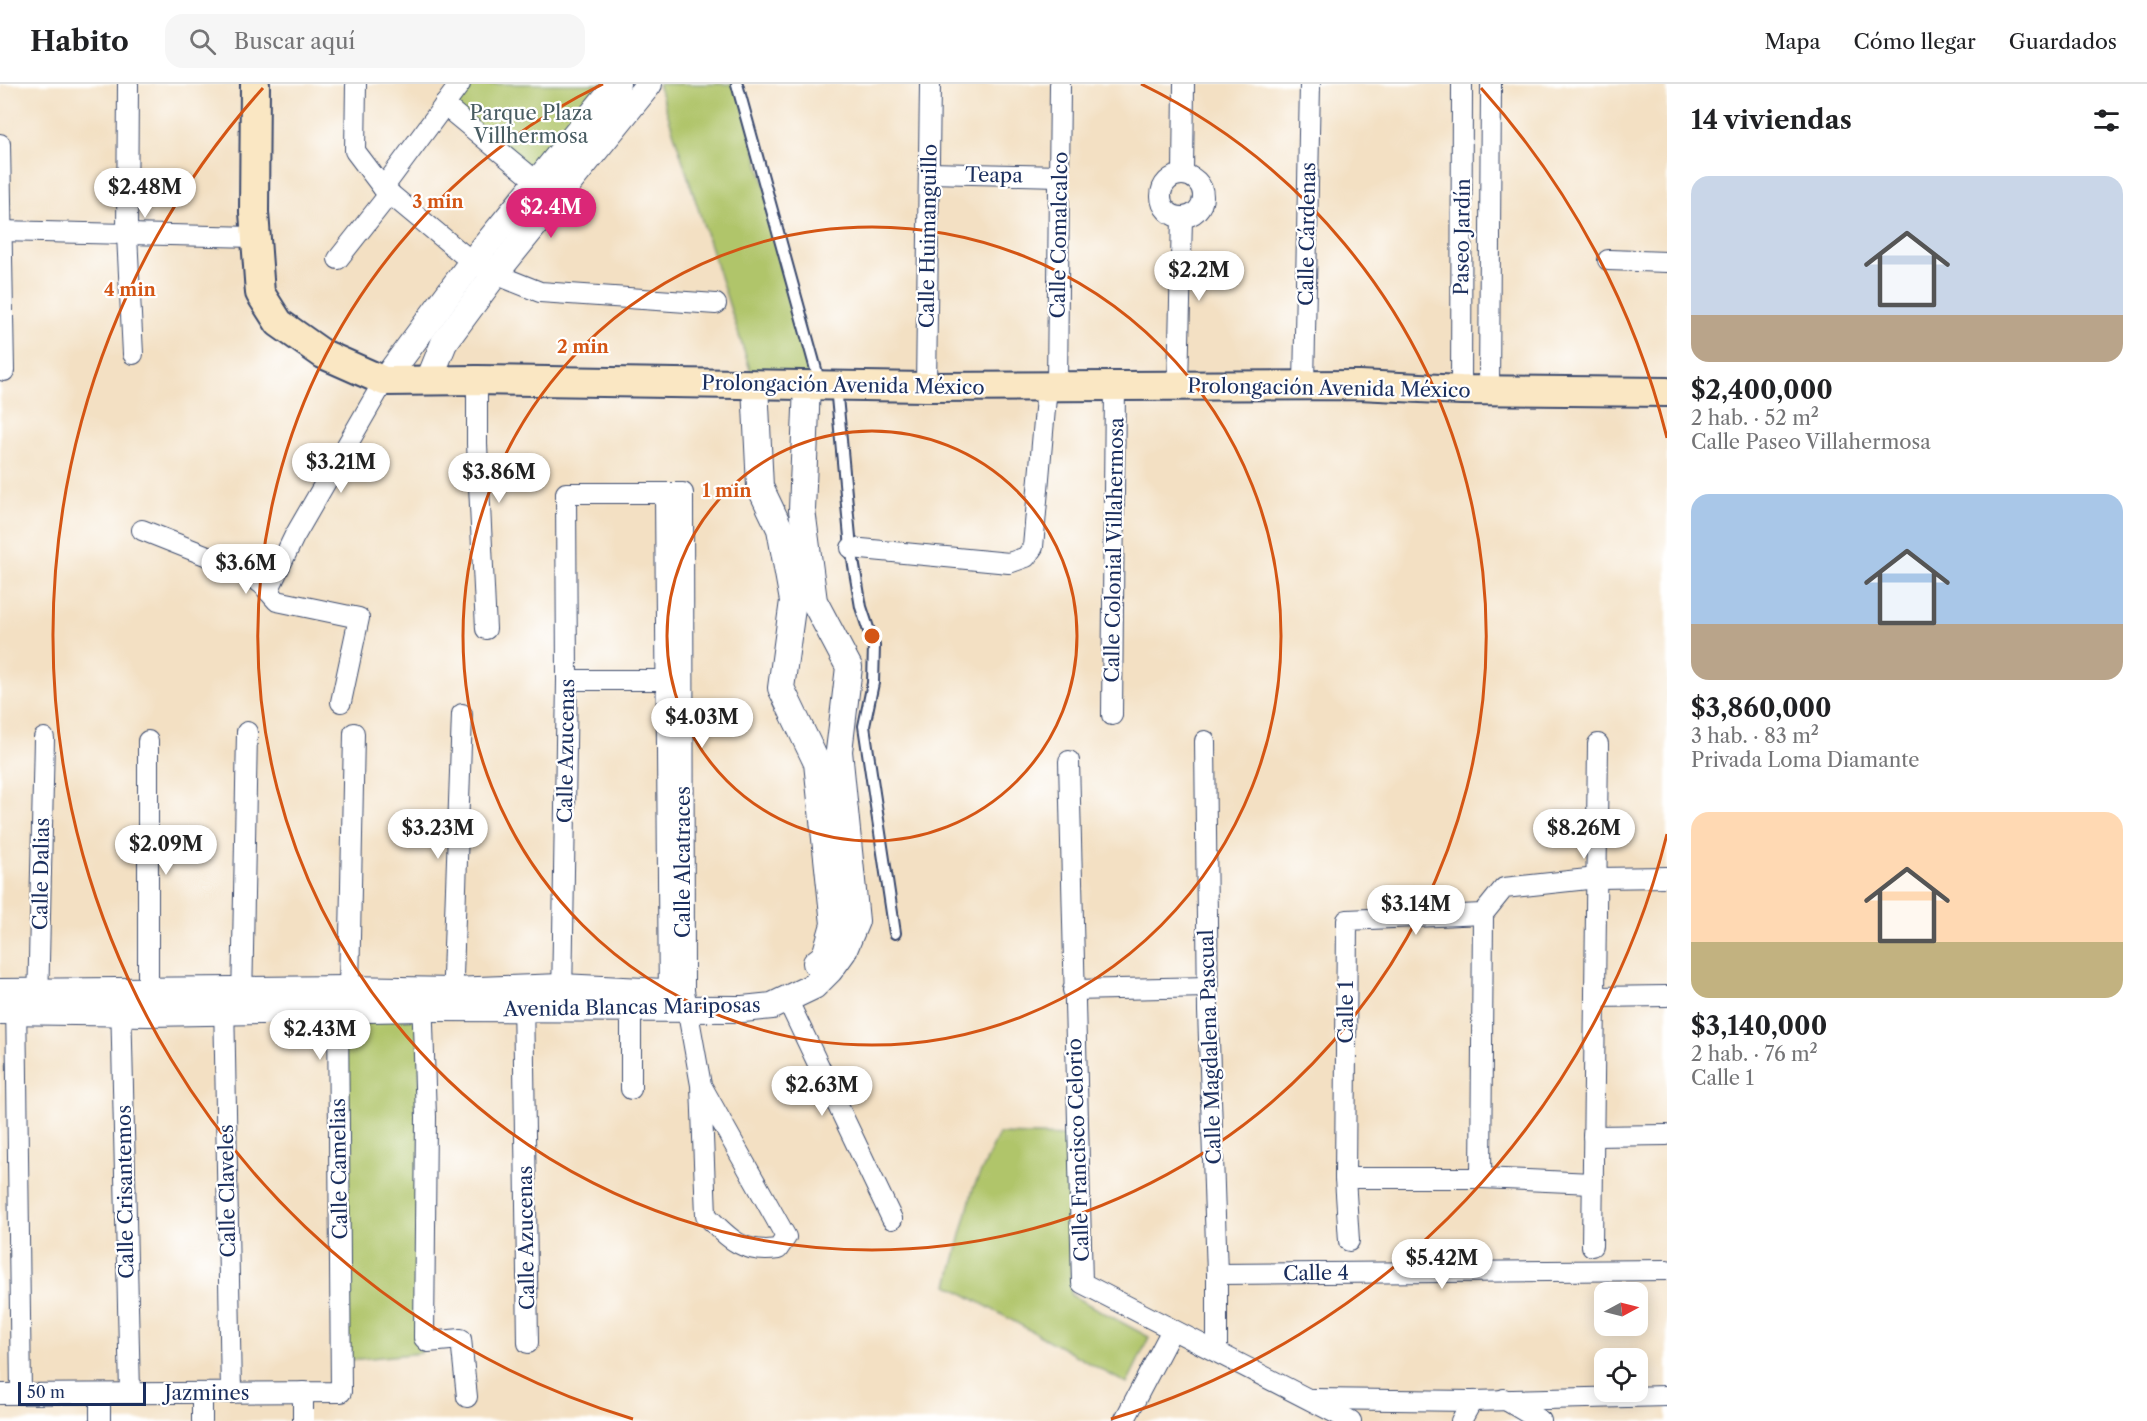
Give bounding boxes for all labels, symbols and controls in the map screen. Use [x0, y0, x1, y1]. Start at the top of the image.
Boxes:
search box [165, 14, 585, 68]
text: Habito [30, 24, 129, 58]
icon: search [186, 25, 219, 58]
text: Buscar aquí [234, 28, 355, 55]
text: Mapa [1764, 29, 1821, 54]
text: Cómo llegar [1854, 29, 1976, 54]
text: Guardados [2009, 29, 2117, 54]
park label: Parque Plaza Villhermosa [469, 101, 593, 148]
text: 14 viviendas [1691, 104, 1852, 136]
icon: filters [2090, 104, 2123, 137]
street label: Calle Huimanguillo [914, 144, 942, 328]
street label: Calle Comalcalco [1046, 151, 1072, 319]
street label: Teapa [965, 162, 1023, 188]
street label: Calle Cárdenas [1294, 162, 1320, 306]
pin: $2.48M [96, 168, 194, 219]
text: $2.48M [108, 175, 182, 199]
street label: Paseo Jardín [1449, 178, 1475, 296]
pin: $2.4M [509, 188, 593, 239]
text: 3 min [412, 191, 464, 213]
text: $2.4M [520, 195, 582, 219]
icon: home [1853, 215, 1961, 323]
pin: $2.2M [1157, 251, 1241, 302]
text: $2.2M [1168, 258, 1230, 282]
text: 4 min [104, 279, 157, 301]
text: 2 min [557, 336, 610, 358]
street label: Prolongación Avenida México [701, 371, 985, 399]
street label: Prolongación Avenida México [1187, 374, 1471, 402]
text: $2,400,000 [1691, 374, 1833, 406]
text: 2 hab. · 52 m² [1691, 406, 1819, 430]
street label: Calle Colonial Villahermosa [1100, 417, 1128, 683]
text: Calle Paseo Villahermosa [1691, 430, 1931, 454]
pin: $3.21M [292, 443, 390, 494]
text: $3.21M [306, 450, 376, 474]
pin: $3.86M [450, 453, 548, 504]
text: $3.86M [462, 460, 536, 484]
text: 1 min [702, 480, 752, 502]
icon: home [1853, 533, 1961, 641]
pin: $3.6M [204, 544, 288, 595]
text: $3.6M [215, 551, 277, 575]
centre of rings [862, 626, 882, 646]
street label: Calle Azucenas [553, 679, 579, 823]
text: $3,860,000 [1691, 692, 1832, 724]
pin: $4.03M [653, 698, 751, 749]
text: $4.03M [665, 705, 739, 729]
text: 3 hab. · 83 m² [1691, 724, 1819, 748]
text: Privada Loma Diamante [1691, 748, 1920, 772]
street label: Calle Alcatraces [671, 786, 695, 938]
pin: $3.23M [389, 809, 487, 860]
pin: $8.26M [1535, 809, 1633, 860]
text: $3.23M [402, 816, 474, 840]
text: $8.26M [1547, 816, 1621, 840]
street label: Calle Dalias [28, 818, 54, 930]
pin: $2.09M [117, 825, 215, 876]
text: $2.09M [129, 832, 203, 856]
icon: home [1853, 851, 1961, 959]
pin: $3.14M [1367, 885, 1465, 936]
text: $3.14M [1381, 892, 1451, 916]
street label: Calle Magdalena Pascual [1194, 929, 1226, 1165]
street label: Calle 1 [1334, 980, 1358, 1043]
street label: Avenida Blancas Mariposas [502, 993, 761, 1021]
pin: $2.43M [271, 1010, 369, 1061]
text: $3,140,000 [1691, 1010, 1827, 1042]
text: $2.43M [284, 1017, 356, 1041]
street label: Calle Francisco Celorio [1062, 1038, 1094, 1262]
text: 2 hab. · 76 m² [1691, 1042, 1818, 1066]
pin: $2.63M [773, 1066, 871, 1117]
text: Calle 1 [1691, 1066, 1754, 1090]
text: $2.63M [785, 1073, 859, 1097]
street label: Calle Camelias [326, 1098, 352, 1240]
street label: Calle Crisantemos [111, 1105, 139, 1279]
street label: Calle Claveles [214, 1124, 240, 1258]
street label: Calle Azucenas [513, 1166, 539, 1310]
pin: $5.42M [1393, 1239, 1491, 1290]
text: $5.42M [1406, 1246, 1478, 1270]
street label: Calle 4 [1283, 1260, 1349, 1286]
north arrow [1594, 1282, 1648, 1336]
map controls [1594, 1282, 1648, 1402]
button: locate [1594, 1348, 1648, 1402]
scale bar [18, 1379, 146, 1406]
street label: Jazmines [162, 1381, 249, 1405]
text: 50 m [27, 1382, 65, 1402]

